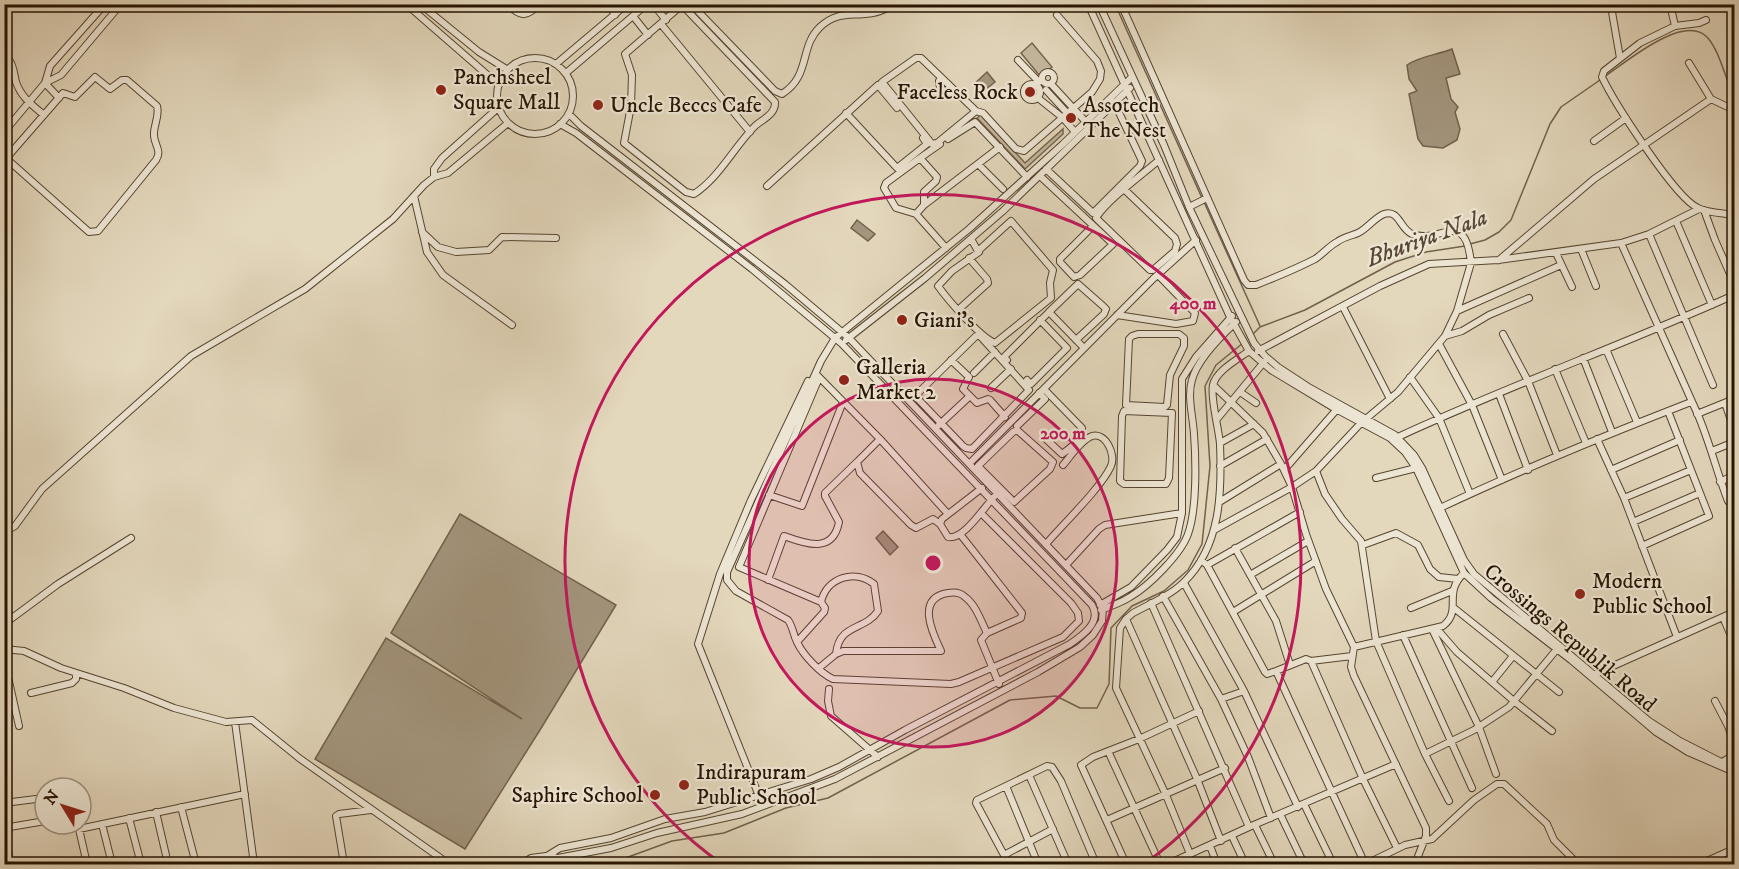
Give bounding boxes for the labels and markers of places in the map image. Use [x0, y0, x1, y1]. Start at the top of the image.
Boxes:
place label: Panchsheel Square Mall [453, 64, 560, 116]
place label: Faceless Rock [897, 79, 1018, 106]
marker: Panchsheel Square Mall [434, 83, 448, 97]
marker: Faceless Rock [1023, 85, 1037, 99]
place label: Uncle Beccs Cafe [610, 92, 762, 119]
place label: Assotech The Nest [1083, 92, 1166, 144]
marker: Uncle Beccs Cafe [591, 98, 605, 112]
marker: Assotech The Nest [1064, 111, 1078, 125]
place label: Giani's [914, 307, 974, 334]
marker: Giani's [895, 313, 909, 327]
place label: Galleria Market 2 [856, 354, 936, 406]
marker: Galleria Market 2 [837, 373, 851, 387]
centre of rings [923, 553, 943, 573]
place label: Modern Public School [1592, 568, 1713, 620]
marker: Modern Public School [1573, 587, 1587, 601]
place label: Indirapuram Public School [696, 759, 817, 811]
marker: Indirapuram Public School [677, 778, 691, 792]
place label: Saphire School [512, 782, 643, 809]
marker: Saphire School [648, 788, 662, 802]

